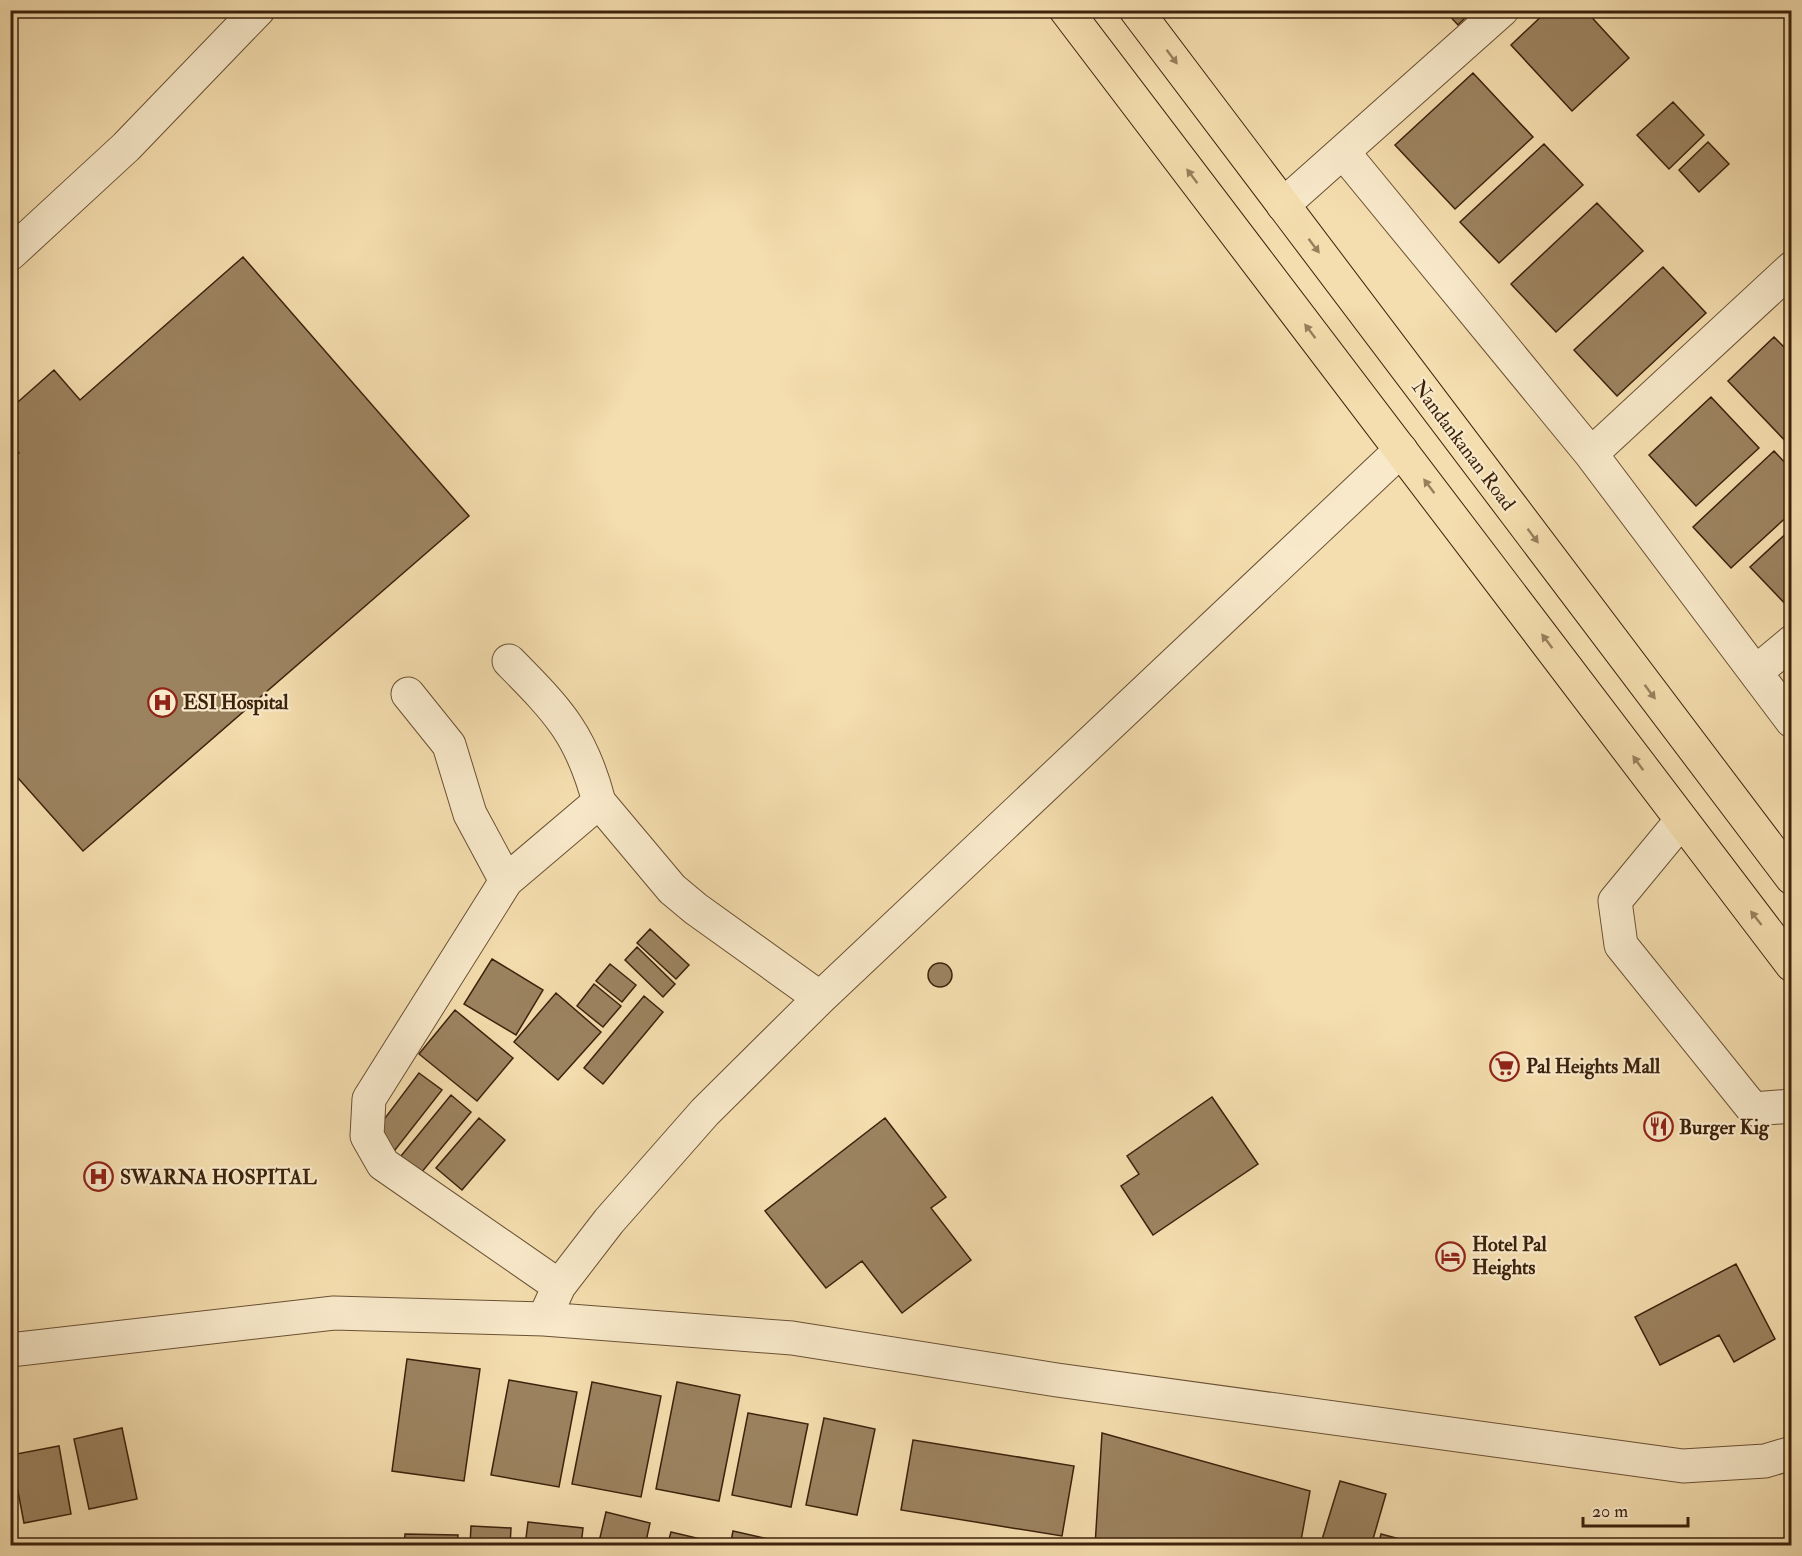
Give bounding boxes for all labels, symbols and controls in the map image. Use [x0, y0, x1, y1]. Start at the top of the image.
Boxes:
one-way arrow [1165, 50, 1177, 65]
one-way arrow [1186, 168, 1198, 184]
one-way arrow [1308, 239, 1320, 254]
one-way arrow [1305, 323, 1317, 338]
street label: Nandankanan Road [1406, 375, 1521, 516]
one-way arrow [1423, 478, 1435, 493]
one-way arrow [1526, 529, 1538, 544]
one-way arrow [1541, 633, 1553, 648]
one-way arrow [1644, 684, 1657, 700]
hospital icon: ESI Hospital [146, 686, 178, 718]
place label: ESI Hospital [183, 690, 289, 716]
one-way arrow [1632, 755, 1644, 771]
one-way arrow [1750, 911, 1762, 926]
supermarket icon: Pal Heights Mall [1489, 1050, 1521, 1082]
place label: Pal Heights Mall [1526, 1054, 1661, 1080]
restaurant icon: Burger Kig [1642, 1111, 1674, 1143]
place label: Burger Kig [1679, 1115, 1770, 1141]
hospital icon: SWARNA HOSPITAL [83, 1161, 115, 1193]
place label: SWARNA HOSPITAL [120, 1165, 317, 1190]
place label: Hotel Pal Heights [1472, 1232, 1547, 1281]
hotel icon: Hotel Pal Heights [1435, 1240, 1467, 1272]
scale bar [1583, 1490, 1688, 1528]
text: 20 m [1592, 1500, 1628, 1523]

